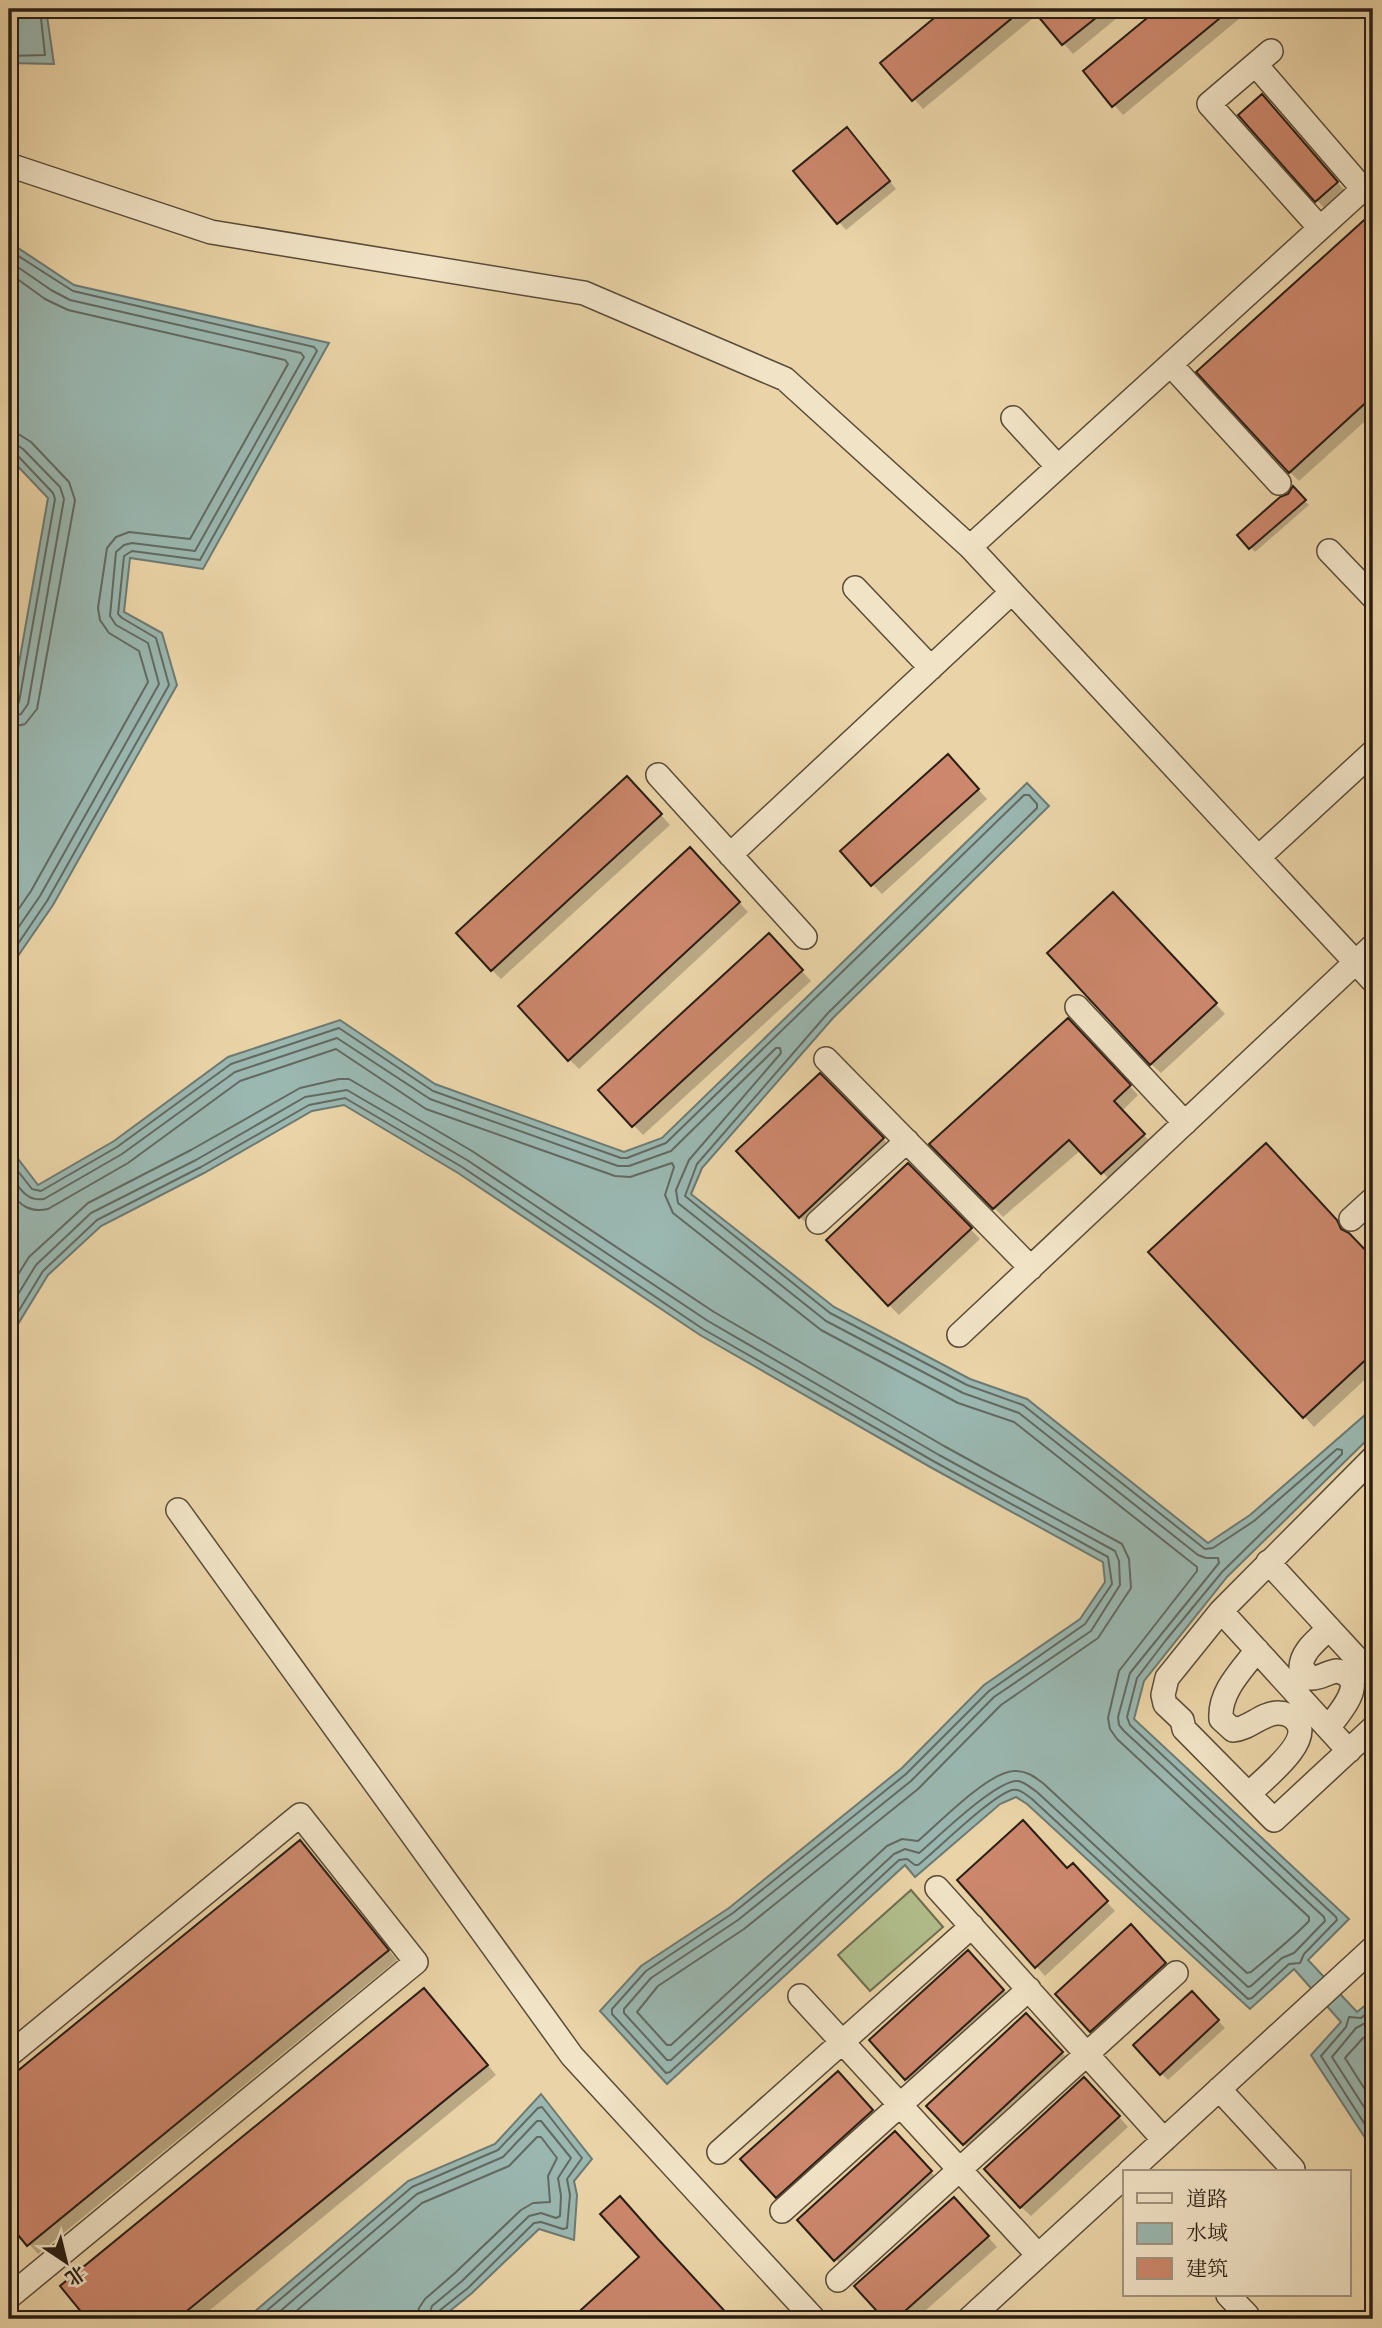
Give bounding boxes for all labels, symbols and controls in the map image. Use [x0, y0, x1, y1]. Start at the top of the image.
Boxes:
legend [1123, 2170, 1350, 2296]
text: 道路 [1186, 2187, 1228, 2211]
text: 水域 [1186, 2221, 1228, 2245]
north arrow [32, 2226, 102, 2296]
text: 建筑 [1186, 2257, 1228, 2281]
text: 北 [61, 2261, 89, 2290]

